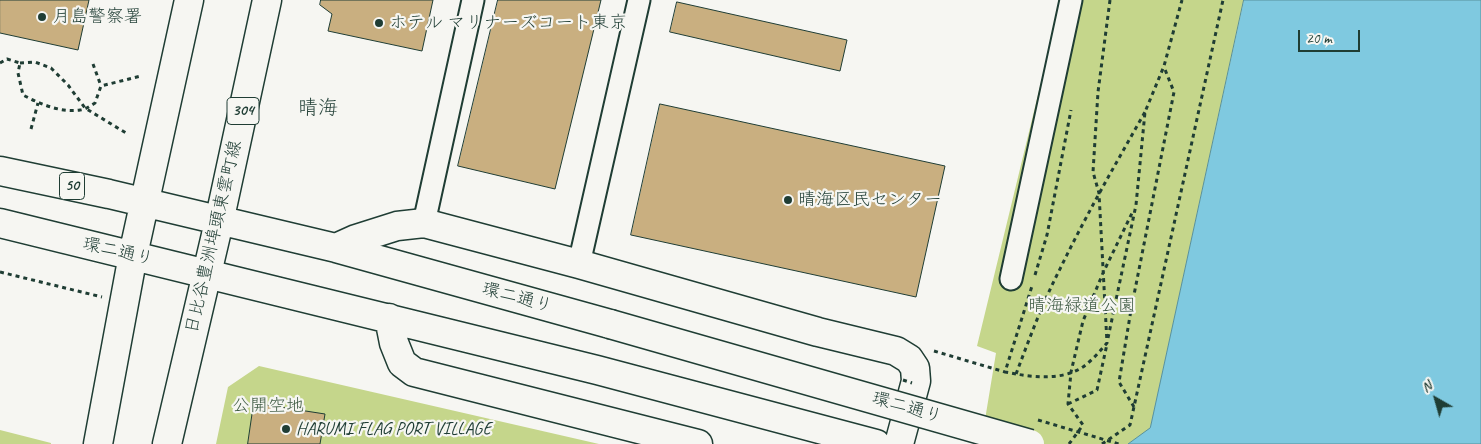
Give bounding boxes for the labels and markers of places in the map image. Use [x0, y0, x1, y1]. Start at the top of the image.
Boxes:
place label: 月島警察署 [52, 6, 142, 28]
marker: 月島警察署 [36, 11, 48, 23]
place label: ホテル マリナーズコート東京 [389, 12, 627, 34]
marker: ホテル マリナーズコート東京 [373, 17, 385, 29]
place label: 晴海区民センター [798, 189, 942, 211]
marker: 晴海区民センター [782, 194, 794, 206]
place label: HARUMI FLAG PORT VILLAGE [296, 418, 491, 440]
marker: HARUMI FLAG PORT VILLAGE [280, 423, 292, 435]

